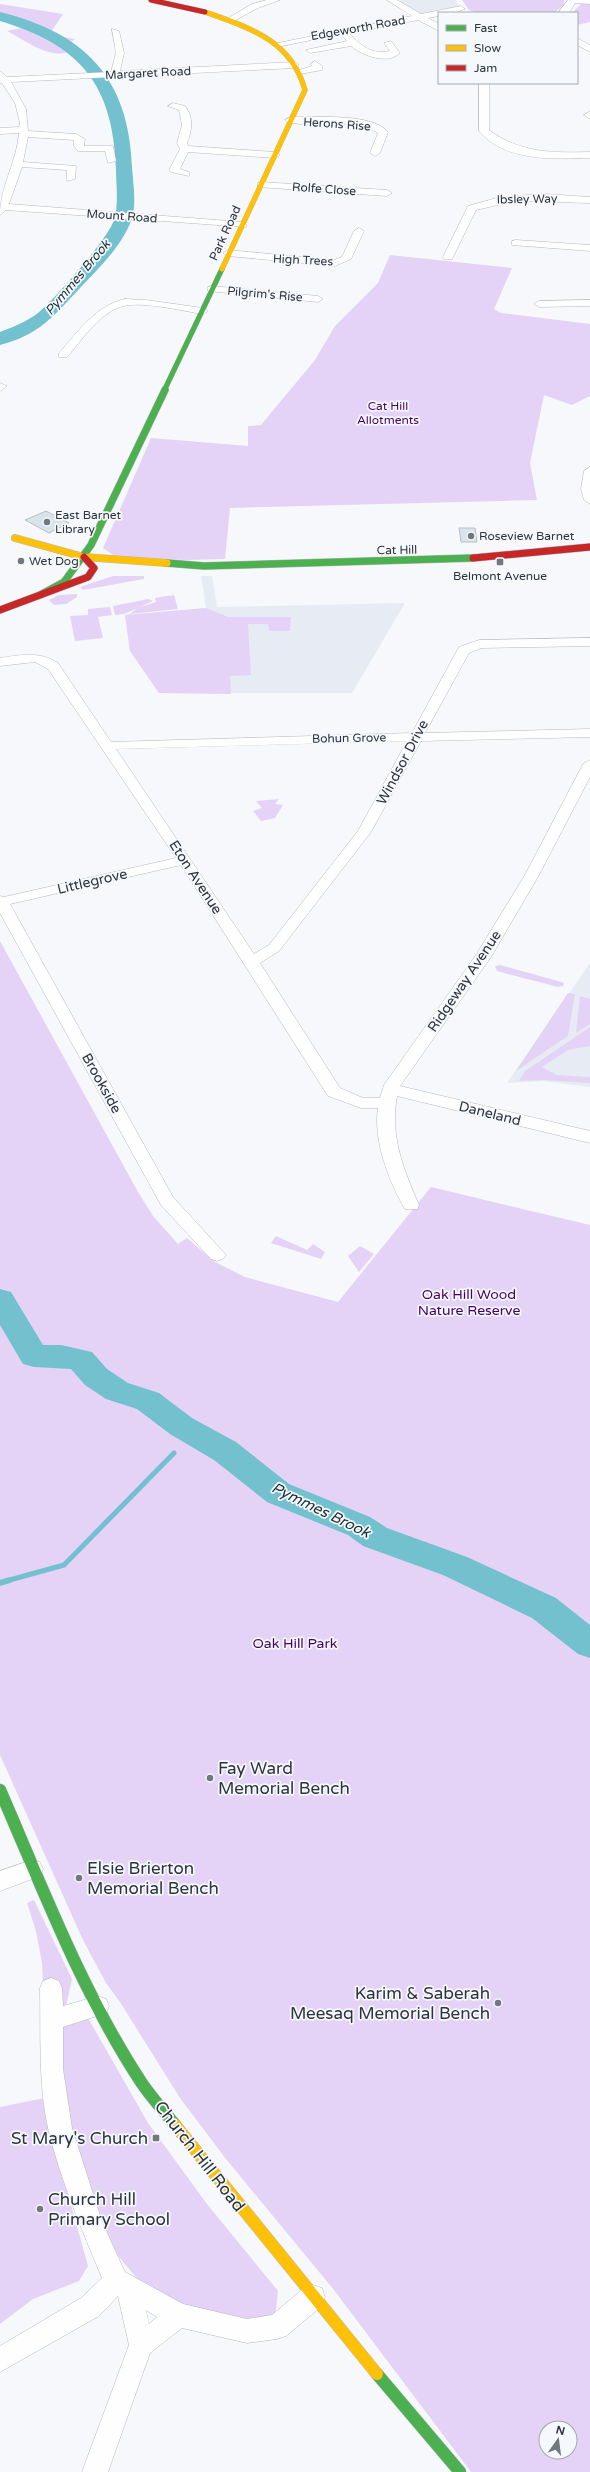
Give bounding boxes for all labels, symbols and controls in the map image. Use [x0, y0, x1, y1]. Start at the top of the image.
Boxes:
legend [438, 12, 578, 84]
street label: Edgeworth Road [310, 13, 406, 43]
text: Fast [474, 21, 498, 35]
text: Slow [474, 41, 501, 55]
text: Jam [474, 61, 497, 75]
street label: Margaret Road [105, 64, 191, 82]
street label: Herons Rise [303, 115, 371, 133]
street label: Rolfe Close [292, 180, 357, 198]
street label: Ibsley Way [497, 191, 558, 207]
street label: Park Road [206, 203, 244, 263]
street label: Mount Road [86, 207, 158, 225]
water label: Pymmes Brook [42, 236, 114, 318]
street label: High Trees [273, 251, 334, 269]
street label: Pilgrim's Rise [227, 284, 304, 304]
park label: Cat Hill Allotments [357, 399, 419, 427]
place label: East Barnet Library [55, 508, 121, 536]
marker: East Barnet Library [42, 517, 52, 527]
place label: Roseview Barnet [479, 529, 575, 543]
marker: Roseview Barnet [466, 531, 476, 541]
street label: Cat Hill [377, 543, 417, 557]
place label: Wet Dog [29, 554, 79, 568]
marker: Wet Dog [16, 556, 26, 566]
marker: Belmont Avenue [495, 557, 505, 567]
place label: Belmont Avenue [453, 569, 547, 583]
street label: Windsor Drive [373, 717, 432, 808]
street label: Bohun Grove [312, 730, 386, 746]
street label: Eton Avenue [165, 837, 226, 917]
street label: Littlegrove [55, 865, 129, 898]
street label: Ridgeway Avenue [424, 927, 505, 1035]
street label: Brookside [78, 1050, 125, 1116]
street label: Daneland [457, 1098, 523, 1129]
park label: Oak Hill Wood Nature Reserve [418, 1286, 520, 1319]
water label: Pymmes Brook [269, 1478, 375, 1542]
park label: Oak Hill Park [253, 1635, 338, 1652]
place label: Fay Ward Memorial Bench [218, 1758, 350, 1799]
marker: Fay Ward Memorial Bench [205, 1773, 215, 1783]
place label: Elsie Brierton Memorial Bench [87, 1858, 219, 1899]
marker: Elsie Brierton Memorial Bench [74, 1873, 84, 1883]
place label: Karim & Saberah Meesaq Memorial Bench [290, 1983, 490, 2024]
marker: Karim & Saberah Meesaq Memorial Bench [493, 1998, 503, 2008]
street label: Church Hill Road [150, 2097, 249, 2216]
place label: St Mary's Church [11, 2128, 148, 2149]
marker: St Mary's Church [151, 2133, 161, 2143]
place label: Church Hill Primary School [48, 2189, 170, 2230]
marker: Church Hill Primary School [35, 2204, 45, 2214]
north arrow [538, 2420, 578, 2460]
text: N [554, 2423, 566, 2438]

